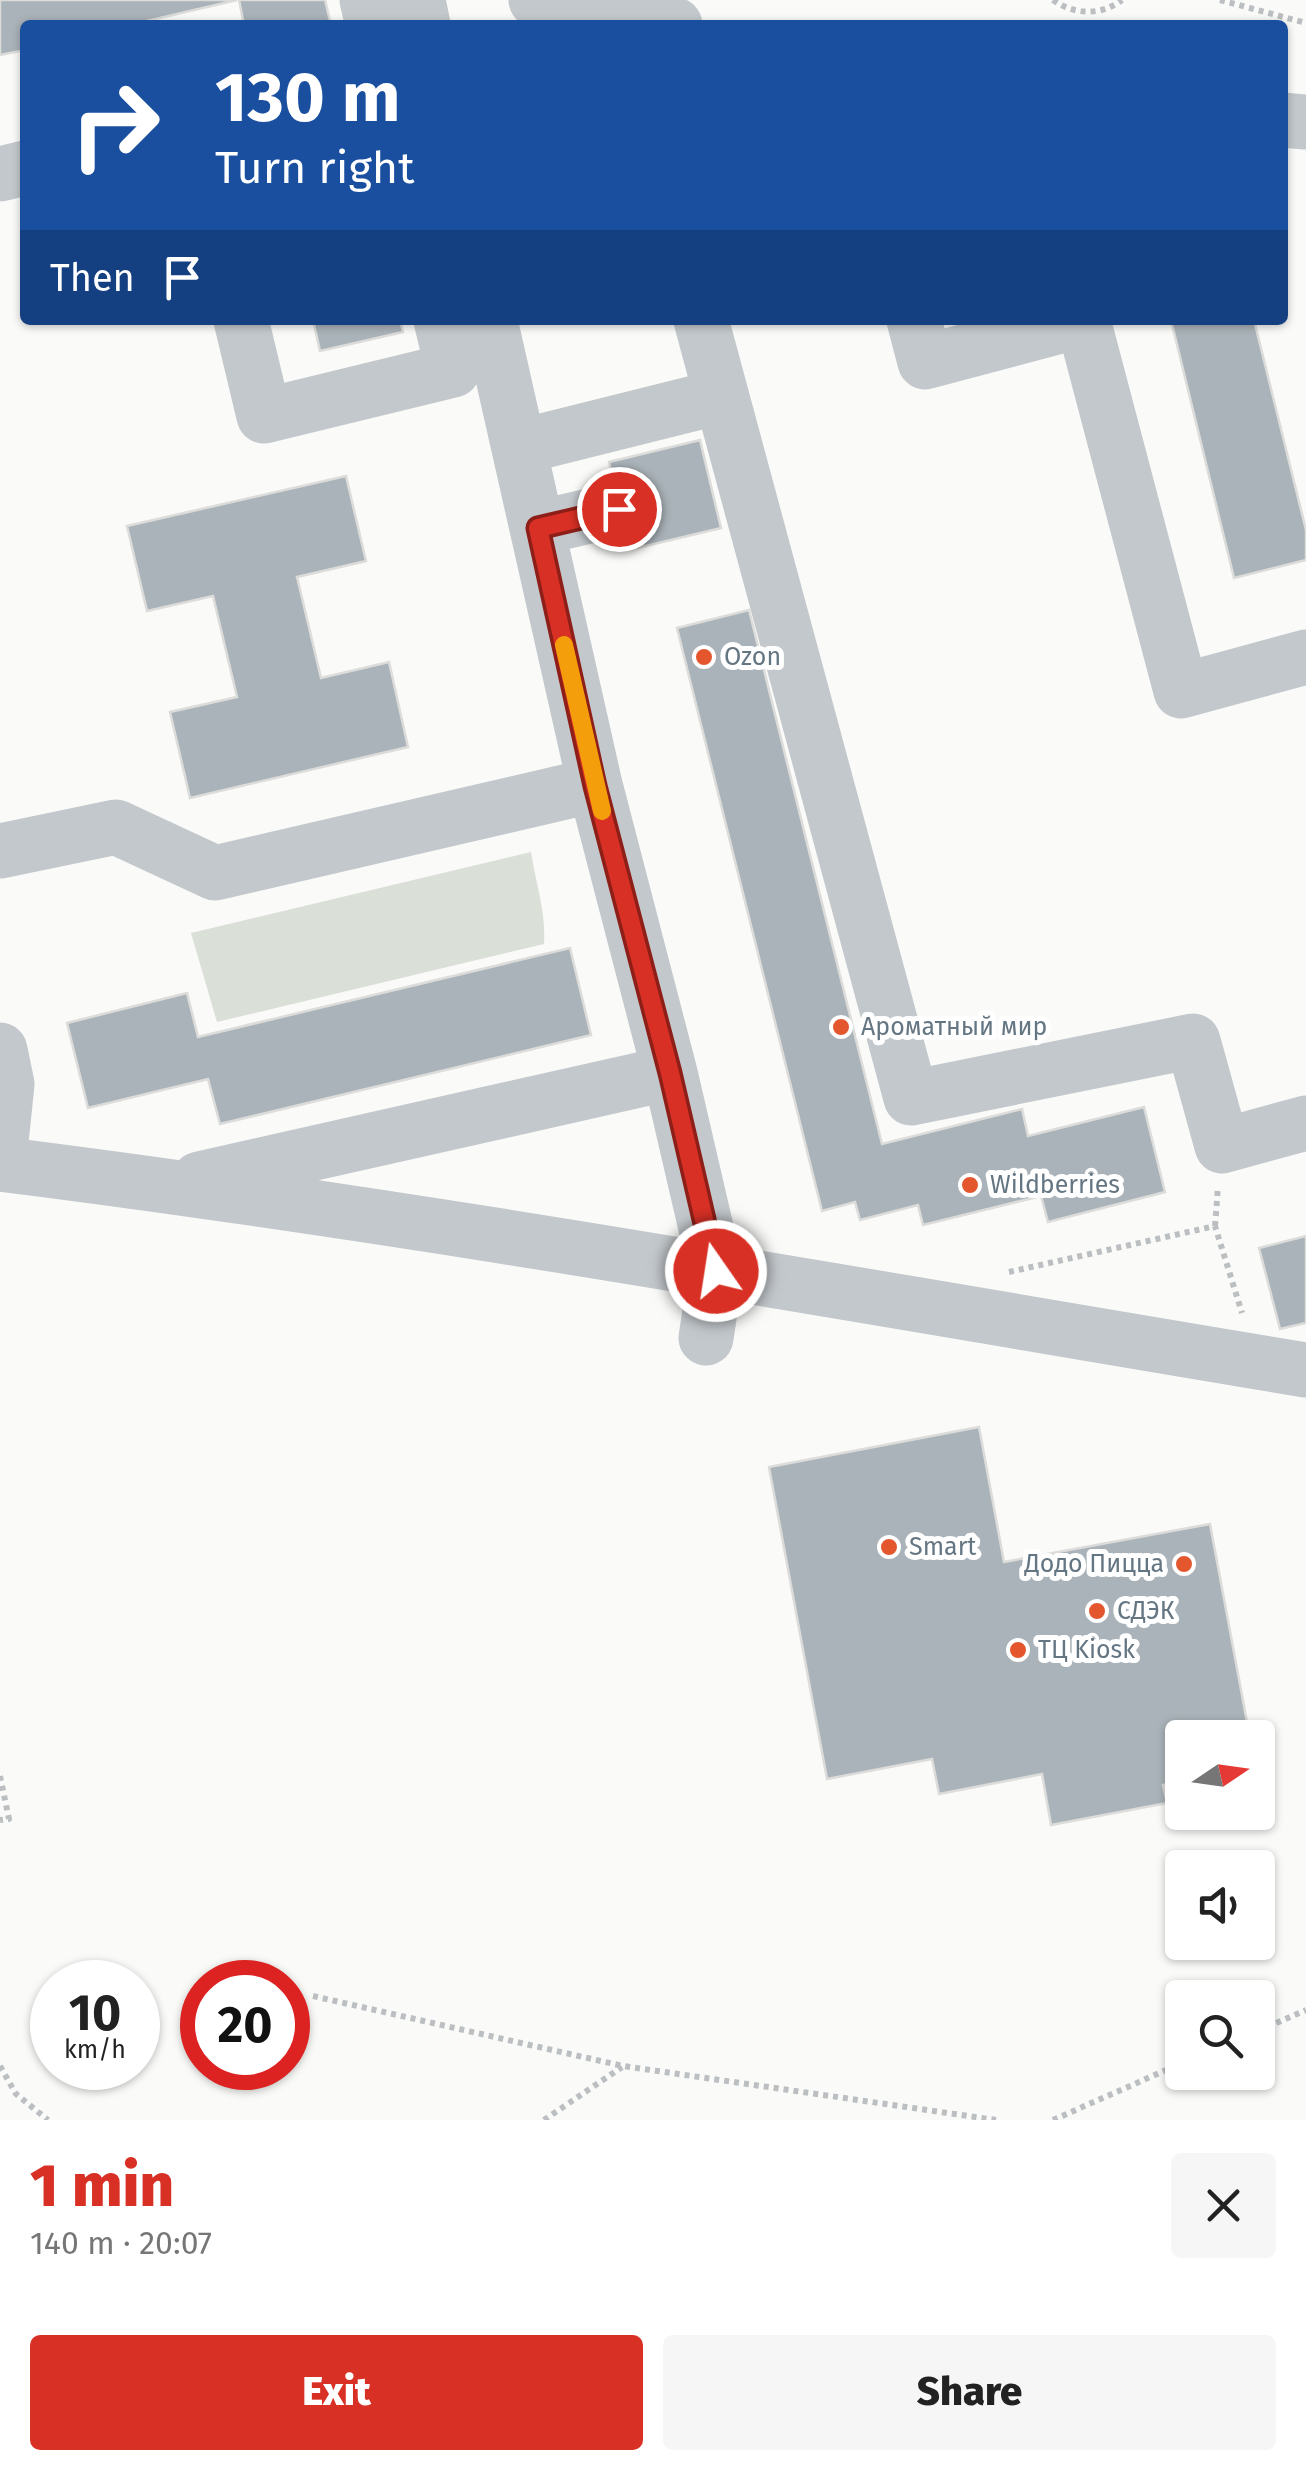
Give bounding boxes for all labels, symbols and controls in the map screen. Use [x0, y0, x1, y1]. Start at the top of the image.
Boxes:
text: 130 m [215, 56, 401, 140]
icon: right [50, 60, 180, 190]
text: Turn right [215, 141, 414, 195]
icon: arrive [155, 250, 210, 305]
text: Then [50, 255, 135, 301]
pin [577, 467, 662, 552]
icon: arrive [592, 482, 647, 537]
place label: Ozon [724, 642, 781, 672]
marker: Ozon [693, 646, 715, 668]
place label: Ароматный мир [861, 1012, 1047, 1042]
marker: Ароматный мир [830, 1016, 852, 1038]
place label: Wildberries [990, 1170, 1120, 1200]
marker: Wildberries [959, 1174, 981, 1196]
position arrow [664, 1219, 768, 1323]
place label: Smart [909, 1532, 977, 1562]
marker: Smart [878, 1536, 900, 1558]
place label: Додо Пицца [1024, 1549, 1164, 1579]
marker: Додо Пицца [1173, 1553, 1195, 1575]
place label: СДЭК [1117, 1596, 1175, 1626]
marker: СДЭК [1086, 1600, 1108, 1622]
place label: ТЦ Kiosk [1038, 1635, 1135, 1665]
marker: ТЦ Kiosk [1007, 1639, 1029, 1661]
north arrow [1165, 1720, 1275, 1830]
map controls [1165, 1720, 1275, 2090]
button: sound [1165, 1850, 1275, 1960]
speed limit sign: 20 [180, 1960, 310, 2090]
button: search [1165, 1980, 1275, 2090]
text: 10 [69, 1983, 121, 2043]
text: km/h [64, 2035, 126, 2065]
text: 1 min [30, 2150, 174, 2222]
button: close [1171, 2153, 1276, 2258]
text: 140 m · 20:07 [30, 2224, 212, 2262]
button: Exit [30, 2335, 643, 2450]
button: Share [663, 2335, 1276, 2450]

